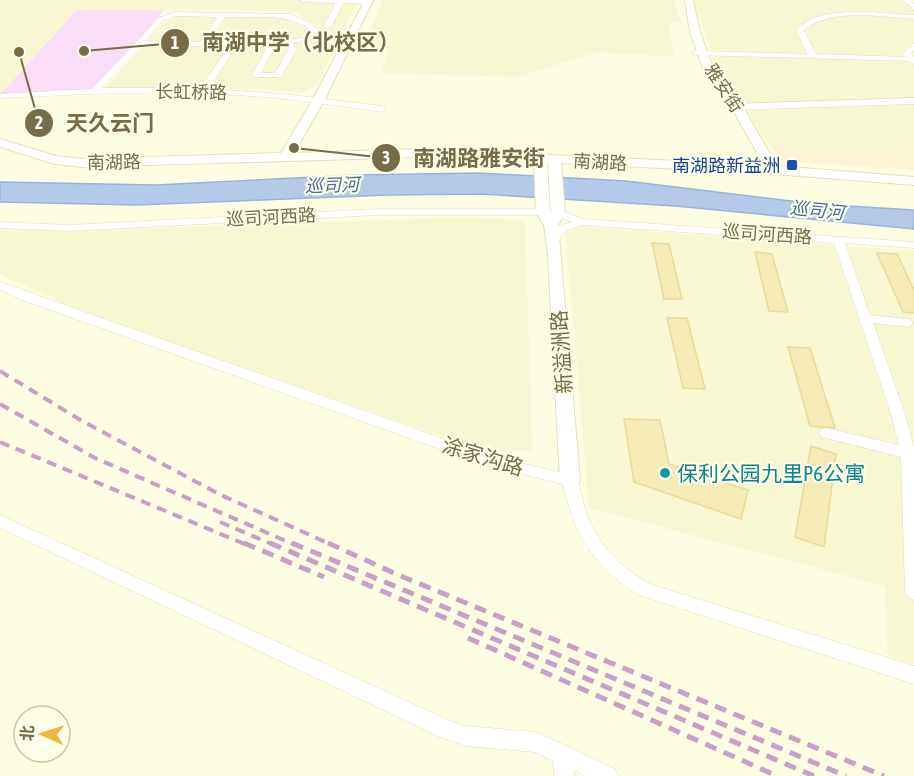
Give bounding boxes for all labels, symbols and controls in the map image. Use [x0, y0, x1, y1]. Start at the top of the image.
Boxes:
callout: 南湖中学（北校区） [160, 23, 412, 63]
text: 南湖中学（北校区） [202, 29, 400, 55]
text: 1 [171, 32, 179, 53]
street label: 雅安街 [700, 60, 748, 116]
street label: 长虹桥路 [155, 81, 227, 103]
callout: 天久云门 [24, 103, 166, 143]
text: 天久云门 [66, 110, 154, 136]
text: 2 [35, 112, 43, 133]
callout: 南湖路雅安街 [371, 138, 557, 178]
text: 南湖路雅安街 [413, 145, 545, 171]
text: 3 [382, 147, 390, 168]
street label: 南湖路 [572, 150, 628, 174]
street label: 南湖路 [87, 151, 141, 173]
place label: 南湖路新益洲 [672, 155, 780, 176]
marker: 南湖路新益洲 [785, 158, 799, 172]
water label: 巡司河 [305, 173, 362, 196]
water label: 巡司河 [789, 197, 848, 224]
street label: 巡司河西路 [226, 204, 316, 230]
street label: 巡司河西路 [721, 220, 813, 248]
street label: 新溢洲路 [546, 309, 576, 395]
street label: 涂家沟路 [439, 432, 527, 480]
place label: 保利公园九里P6公寓 [677, 461, 865, 485]
marker: 保利公园九里P6公寓 [658, 466, 672, 480]
north arrow [12, 704, 72, 764]
text: 北 [18, 725, 36, 742]

